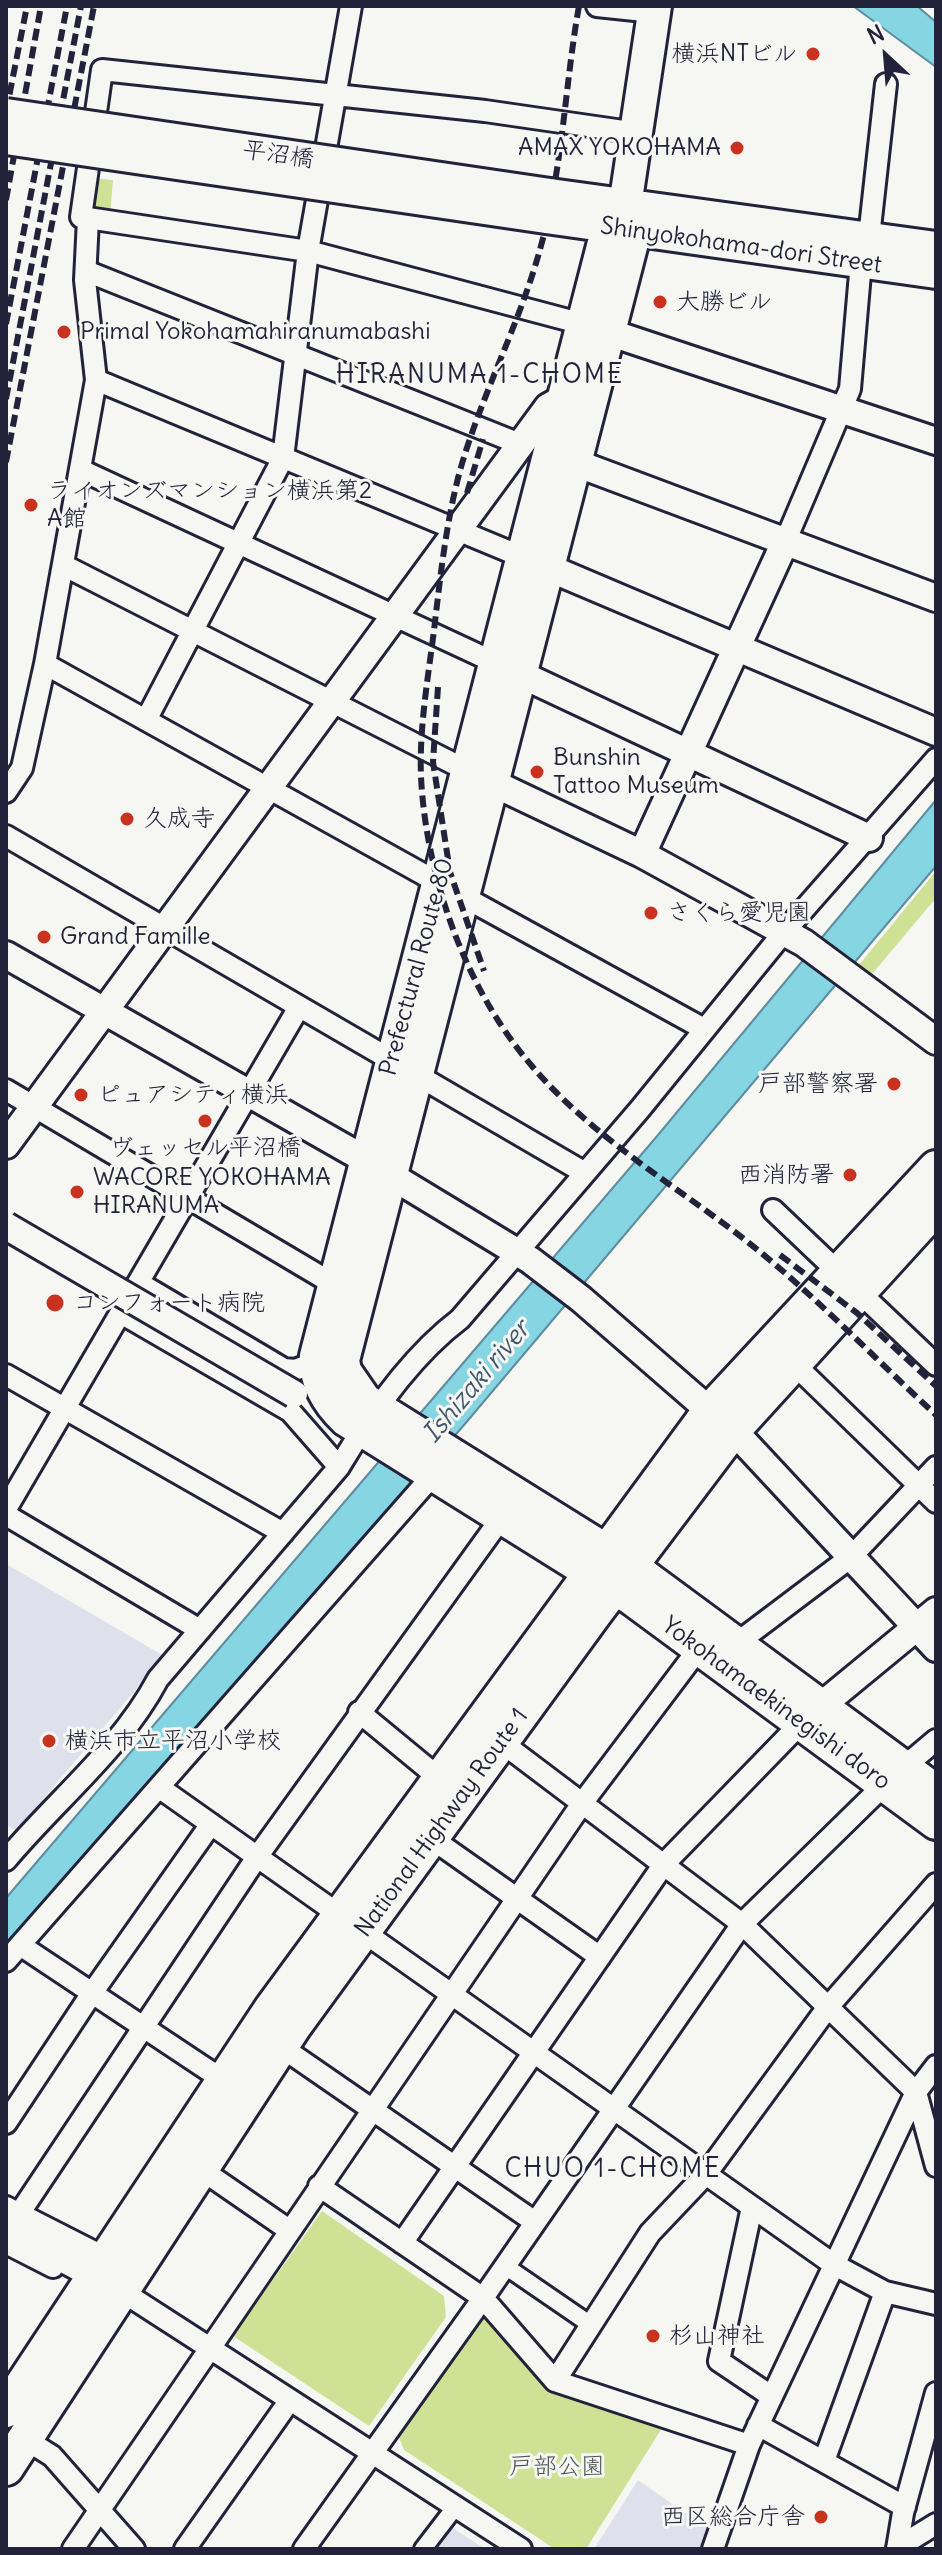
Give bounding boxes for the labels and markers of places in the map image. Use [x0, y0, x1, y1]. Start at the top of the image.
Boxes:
place label: 横浜NTビル [672, 40, 797, 68]
marker: 横浜NTビル [804, 45, 822, 63]
place label: AMAX YOKOHAMA [518, 134, 721, 162]
marker: AMAX YOKOHAMA [728, 139, 746, 157]
place label: 大勝ビル [676, 288, 772, 316]
marker: 大勝ビル [651, 293, 669, 311]
place label: Primal Yokohamahiranumabashi [80, 318, 431, 346]
marker: Primal Yokohamahiranumabashi [55, 323, 73, 341]
place label: ライオンズマンション横浜第2 A館 [47, 477, 372, 533]
marker: ライオンズマンション横浜第2 A館 [22, 496, 40, 514]
place label: Bunshin Tattoo Museum [553, 744, 719, 800]
marker: Bunshin Tattoo Museum [528, 763, 546, 781]
place label: 久成寺 [143, 805, 215, 833]
marker: 久成寺 [118, 810, 136, 828]
place label: さくら愛児園 [667, 899, 811, 927]
marker: さくら愛児園 [642, 904, 660, 922]
place label: Grand Famille [60, 923, 211, 951]
marker: Grand Famille [35, 928, 53, 946]
place label: 戸部警察署 [758, 1070, 878, 1098]
marker: 戸部警察署 [885, 1075, 903, 1093]
place label: ピュアシティ横浜 [97, 1081, 289, 1109]
marker: ピュアシティ横浜 [72, 1086, 90, 1104]
marker: ヴェッセル平沼橋 [196, 1112, 214, 1130]
place label: ヴェッセル平沼橋 [109, 1134, 301, 1162]
place label: 西消防署 [738, 1161, 834, 1189]
place label: WACORE YOKOHAMA HIRANUMA [93, 1164, 331, 1220]
marker: 西消防署 [841, 1166, 859, 1184]
marker: WACORE YOKOHAMA HIRANUMA [68, 1183, 86, 1201]
place label: コンフォート病院 [73, 1289, 265, 1317]
marker: コンフォート病院 [44, 1292, 66, 1314]
place label: 横浜市立平沼小学校 [65, 1727, 281, 1755]
marker: 横浜市立平沼小学校 [40, 1732, 58, 1750]
place label: 杉山神社 [669, 2322, 765, 2350]
marker: 杉山神社 [644, 2327, 662, 2345]
place label: 西区総合庁舎 [661, 2503, 805, 2531]
marker: 西区総合庁舎 [812, 2508, 830, 2526]

